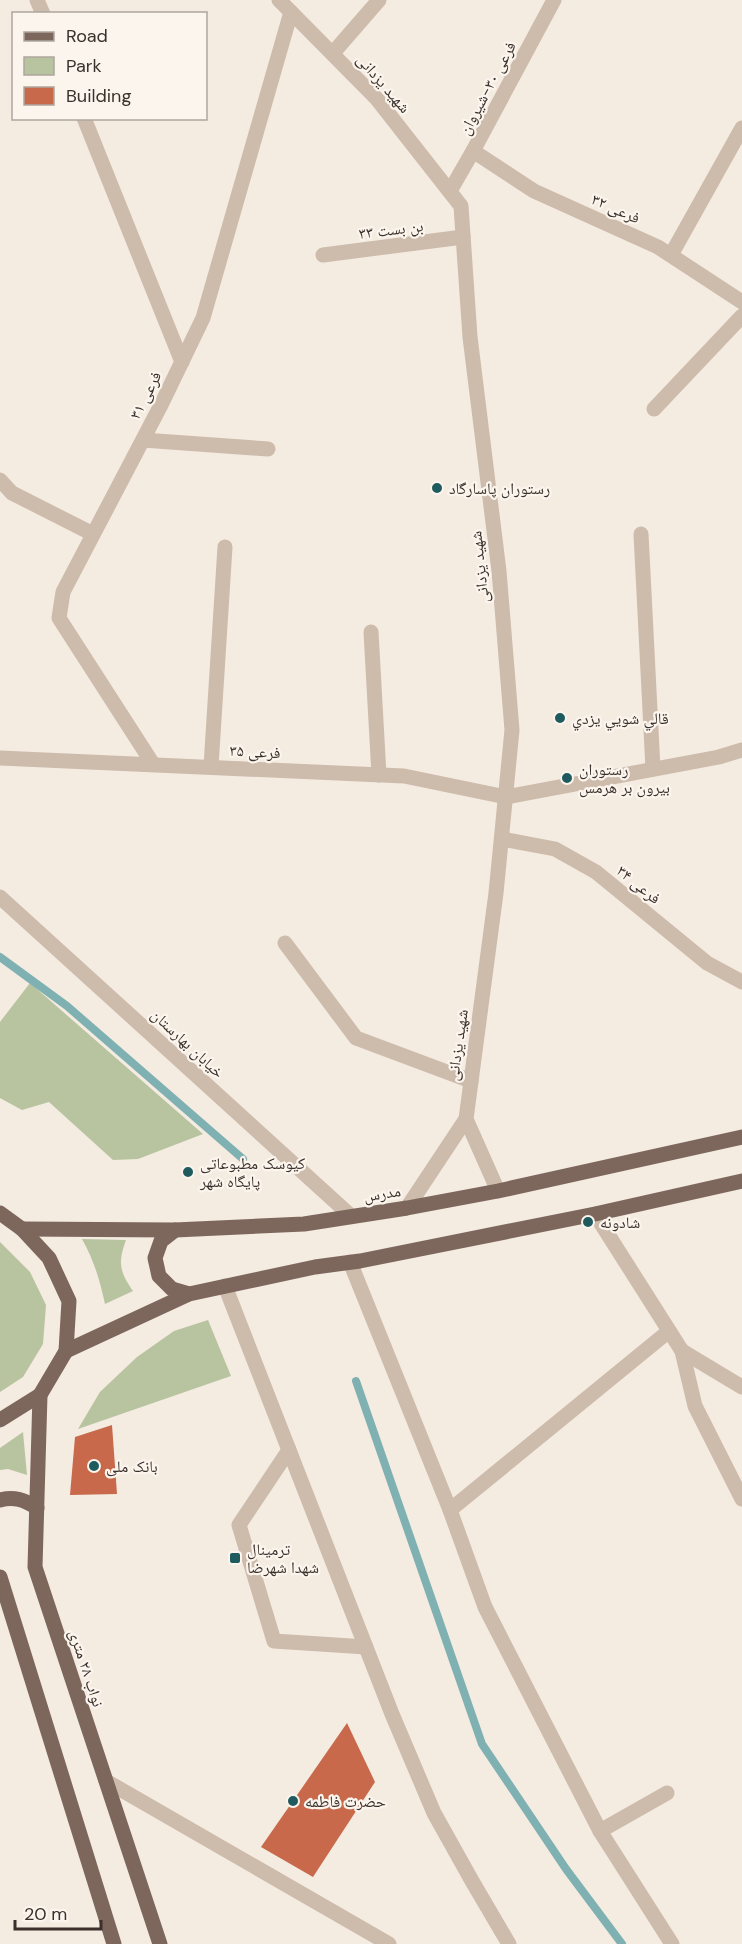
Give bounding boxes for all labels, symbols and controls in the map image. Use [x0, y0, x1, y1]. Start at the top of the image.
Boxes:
legend [12, 12, 207, 120]
text: Road [66, 24, 108, 48]
street label: فرعی ۳۰-شیروان [454, 38, 521, 139]
street label: شهید یزدانی [352, 49, 415, 117]
text: Park [66, 54, 102, 78]
text: Building [66, 84, 131, 108]
street label: فرعی ۳۲ [588, 189, 643, 228]
street label: بن بست ۳۳ [358, 215, 424, 244]
street label: فرعی ۳۱ [125, 368, 166, 423]
place label: رستوران پاسارگاد [449, 478, 550, 499]
marker: رستوران پاسارگاد [430, 481, 444, 495]
street label: شهید یزدانی [465, 530, 494, 604]
place label: قالي شويي يزدي [572, 708, 669, 731]
marker: قالي شويي يزدي [553, 711, 567, 725]
street label: فرعی ۳۵ [229, 740, 281, 763]
place label: رستوران بیرون بر هرمس [579, 759, 670, 798]
marker: رستوران بیرون بر هرمس [560, 771, 574, 785]
street label: فرعی ۳۴ [612, 860, 665, 909]
street label: خیابان بهارستان [147, 1004, 229, 1083]
street label: شهید یزدانی [442, 1008, 473, 1082]
place label: کیوسک مطبوعاتی پایگاه شهر [199, 1153, 306, 1192]
marker: کیوسک مطبوعاتی پایگاه شهر [181, 1165, 195, 1179]
street label: مدرس [362, 1180, 402, 1207]
place label: شادونه [600, 1212, 640, 1233]
marker: شادونه [581, 1215, 595, 1229]
place label: بانک ملی [106, 1456, 158, 1477]
marker: بانک ملی [87, 1459, 101, 1473]
place label: ترمینال شهدا شهرضا [247, 1539, 319, 1578]
marker: ترمینال شهدا شهرضا [228, 1551, 242, 1565]
street label: نواب ۲۸ متری [64, 1627, 109, 1710]
place label: حضرت فاطمه [305, 1791, 386, 1812]
marker: حضرت فاطمه [286, 1794, 300, 1808]
scale bar [15, 1893, 100, 1931]
text: 20 m [24, 1902, 67, 1926]

